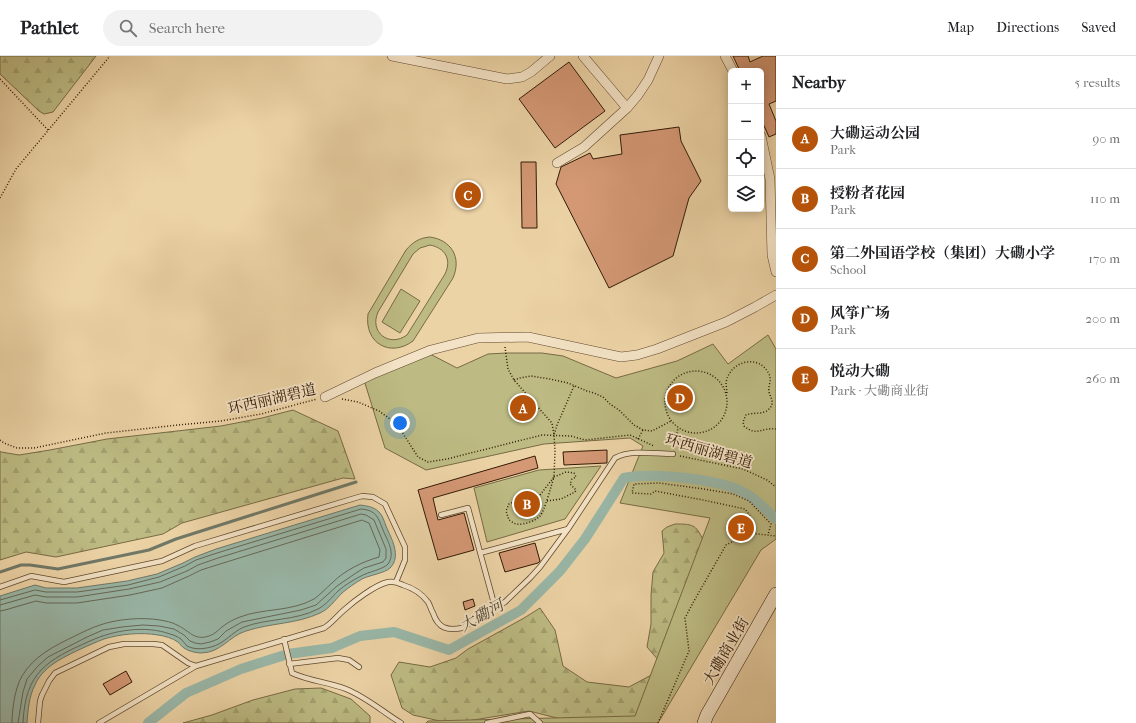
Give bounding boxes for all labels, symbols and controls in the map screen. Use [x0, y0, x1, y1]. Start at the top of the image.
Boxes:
search box [103, 10, 383, 46]
text: Pathlet [20, 17, 79, 39]
icon: search [117, 17, 139, 39]
text: Search here [149, 19, 225, 37]
text: Map [947, 19, 974, 36]
text: Directions [996, 19, 1059, 36]
text: Saved [1081, 19, 1116, 36]
map controls [728, 68, 764, 212]
button: + [728, 68, 764, 104]
text: Nearby [792, 72, 846, 92]
text: 5 results [1075, 75, 1120, 90]
button: − [728, 104, 764, 140]
text: 大磡运动公园 [830, 124, 920, 142]
text: A [801, 131, 809, 146]
text: 90 m [1092, 131, 1120, 146]
button: locate [728, 140, 764, 176]
text: Park [830, 142, 856, 157]
button: layers [728, 176, 764, 212]
pin: C [455, 180, 481, 210]
text: 授粉者花园 [830, 184, 905, 202]
text: B [801, 191, 809, 206]
text: 110 m [1090, 191, 1120, 206]
text: Park [830, 202, 856, 217]
text: 第二外国语学校（集团）大磡小学 [830, 244, 1055, 262]
text: C [801, 251, 809, 266]
text: 170 m [1088, 251, 1120, 266]
text: School [830, 262, 866, 277]
text: 风筝广场 [830, 304, 890, 322]
text: D [800, 311, 810, 326]
text: 200 m [1085, 311, 1120, 326]
text: Park [830, 322, 856, 337]
text: 悦动大磡 [830, 362, 890, 380]
text: E [801, 371, 809, 386]
text: 260 m [1086, 371, 1120, 386]
street label: 环西丽湖碧道 [226, 380, 318, 418]
pin: D [667, 383, 693, 413]
text: Park · 大磡商业街 [830, 383, 929, 398]
pin: A [510, 393, 536, 423]
your location [390, 413, 410, 433]
street label: 环西丽湖碧道 [663, 430, 755, 472]
pin: B [514, 489, 540, 519]
pin: E [728, 513, 754, 543]
water label: 大磡河 [456, 594, 509, 635]
street label: 大磡商业街 [699, 614, 753, 688]

